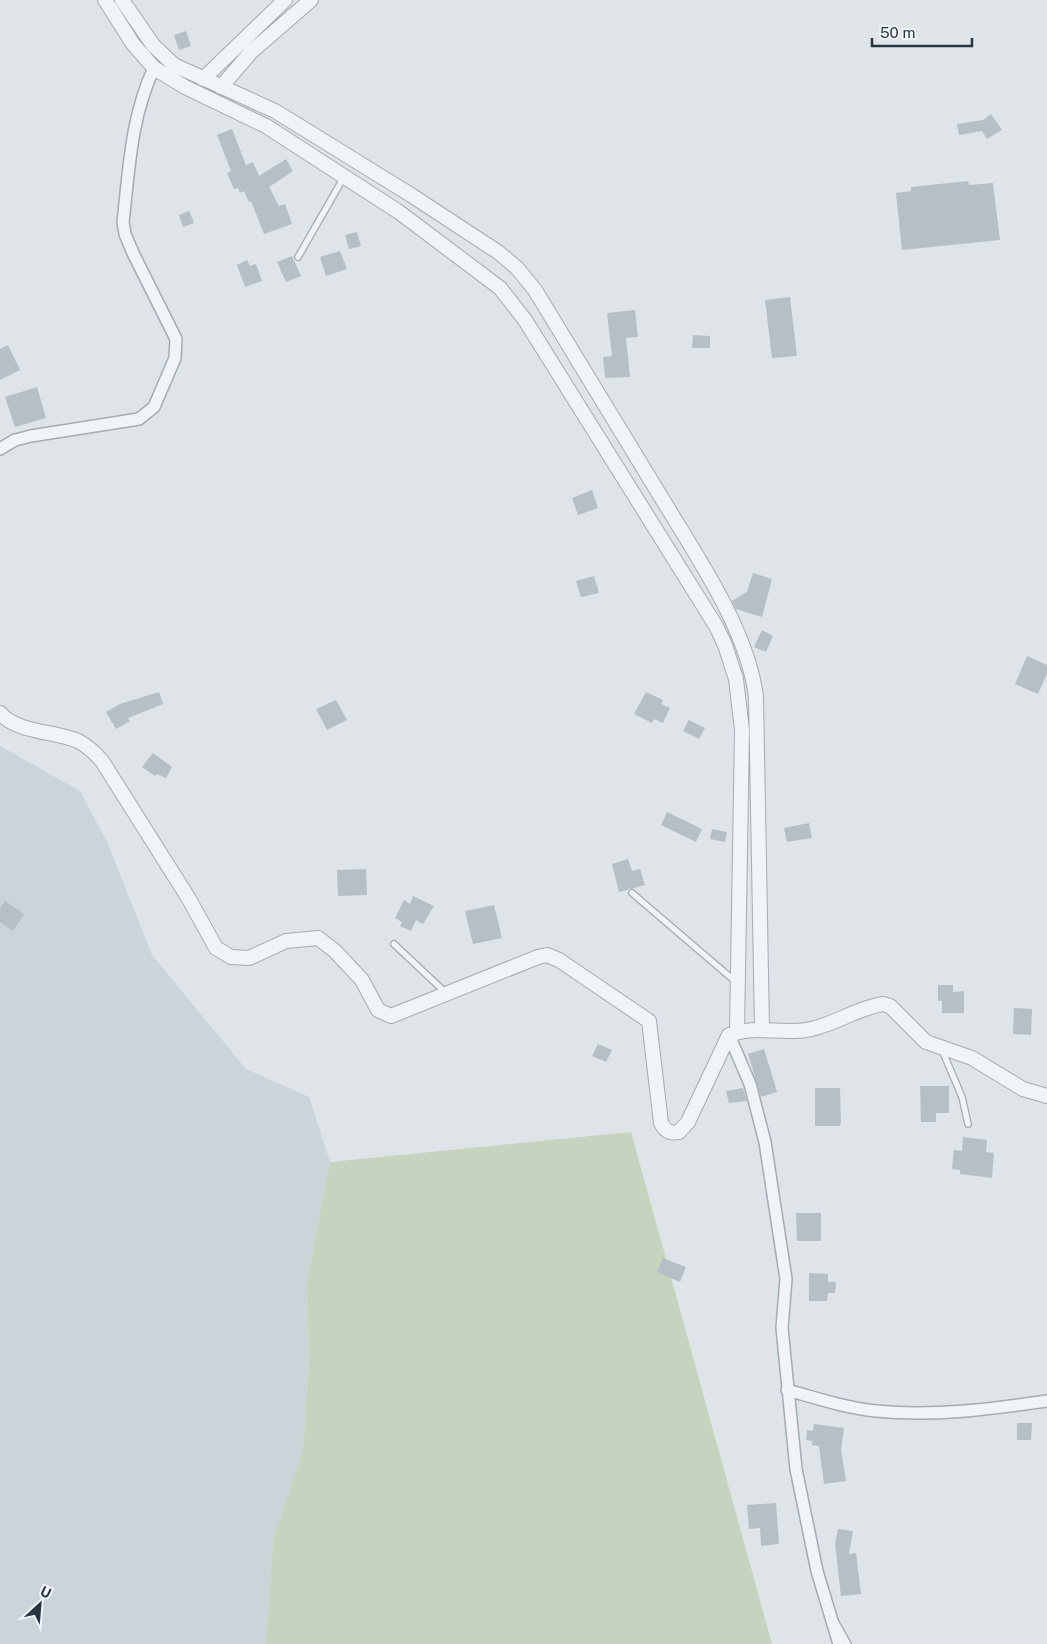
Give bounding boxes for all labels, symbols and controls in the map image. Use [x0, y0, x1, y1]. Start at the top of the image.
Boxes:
scale bar [872, 15, 972, 47]
text: 50 m [880, 24, 915, 41]
north arrow [15, 1579, 65, 1629]
text: U [38, 1583, 54, 1602]

